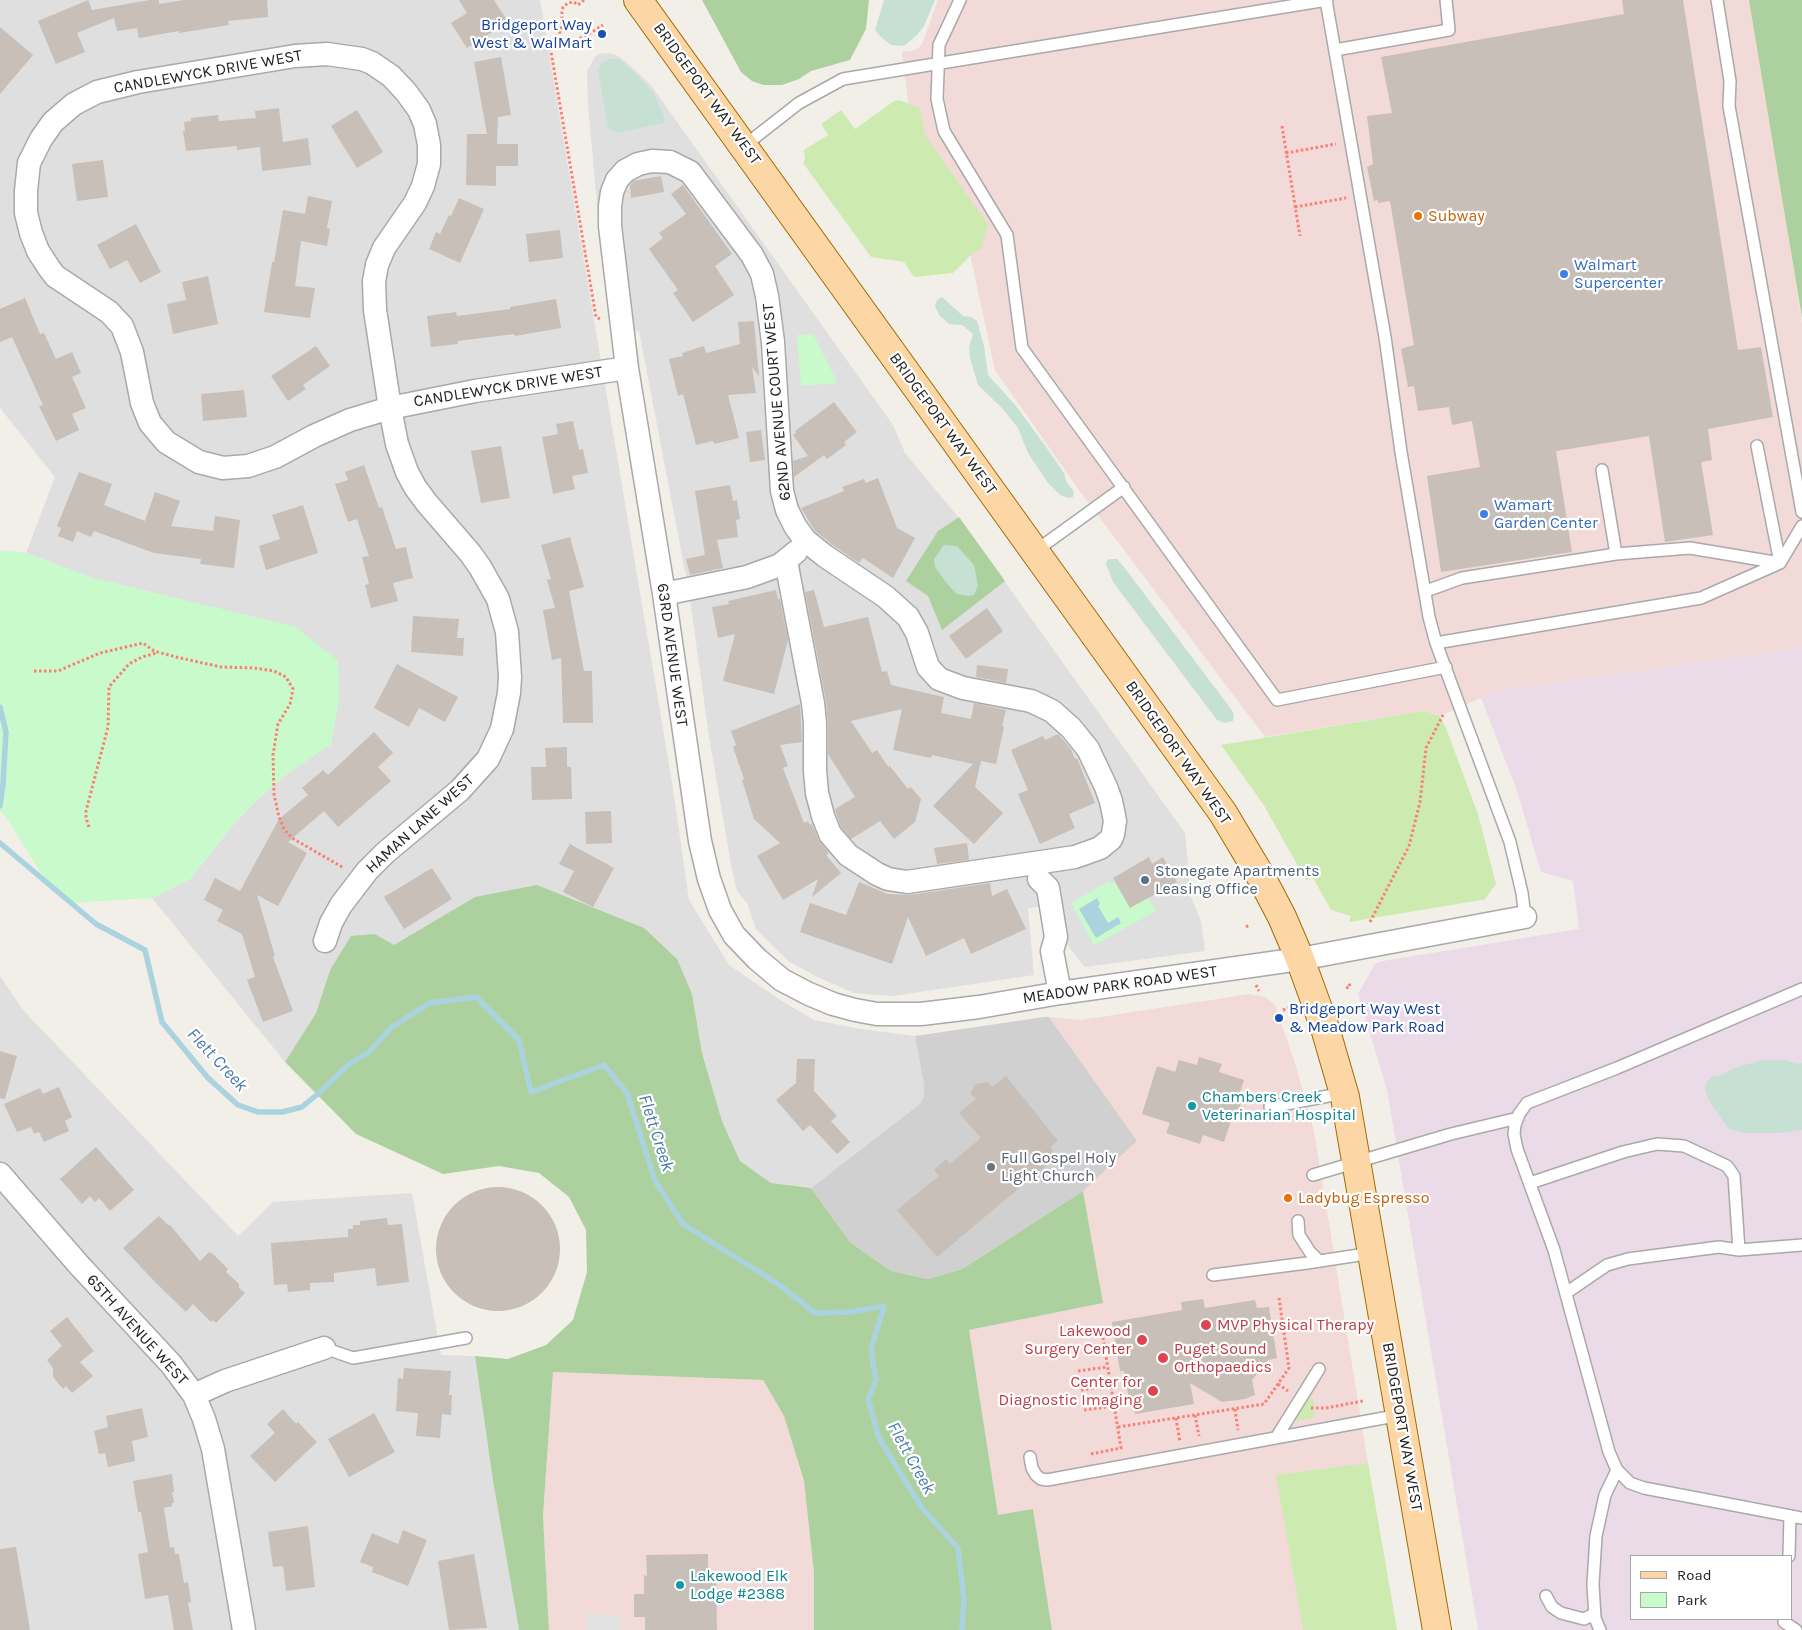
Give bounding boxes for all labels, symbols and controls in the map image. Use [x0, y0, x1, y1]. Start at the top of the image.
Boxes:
place label: Bridgeport Way West & WalMart [472, 15, 592, 53]
street label: BRIDGEPORT WAY WEST [649, 19, 765, 169]
marker: Bridgeport Way West & WalMart [596, 28, 608, 40]
street label: CANDLEWYCK DRIVE WEST [112, 46, 304, 98]
place label: Subway [1428, 206, 1485, 226]
marker: Subway [1412, 210, 1424, 222]
place label: Walmart Supercenter [1574, 255, 1663, 293]
marker: Walmart Supercenter [1558, 268, 1570, 280]
street label: 62ND AVENUE COURT WEST [759, 303, 795, 501]
street label: BRIDGEPORT WAY WEST [885, 349, 1001, 499]
street label: CANDLEWYCK DRIVE WEST [412, 363, 604, 411]
place label: Wamart Garden Center [1494, 495, 1598, 533]
marker: Wamart Garden Center [1478, 508, 1490, 520]
street label: 63RD AVENUE WEST [652, 582, 692, 728]
street label: BRIDGEPORT WAY WEST [1121, 677, 1235, 829]
street label: HAMAN LANE WEST [362, 770, 478, 878]
place label: Stonegate Apartments Leasing Office [1155, 861, 1320, 899]
marker: Stonegate Apartments Leasing Office [1139, 874, 1151, 886]
street label: MEADOW PARK ROAD WEST [1022, 962, 1218, 1008]
place label: Bridgeport Way West & Meadow Park Road [1289, 999, 1445, 1037]
marker: Bridgeport Way West & Meadow Park Road [1273, 1012, 1285, 1024]
water label: Flett Creek [182, 1024, 252, 1096]
place label: Chambers Creek Veterinarian Hospital [1202, 1087, 1356, 1125]
water label: Flett Creek [633, 1092, 679, 1174]
marker: Chambers Creek Veterinarian Hospital [1186, 1100, 1198, 1112]
place label: Full Gospel Holy Light Church [1001, 1148, 1116, 1186]
marker: Full Gospel Holy Light Church [985, 1161, 997, 1173]
place label: Ladybug Espresso [1298, 1188, 1430, 1208]
marker: Ladybug Espresso [1282, 1192, 1294, 1204]
street label: 65TH AVENUE WEST [82, 1271, 192, 1389]
place label: MVP Physical Therapy [1217, 1315, 1374, 1335]
marker: MVP Physical Therapy [1199, 1318, 1213, 1332]
place label: Lakewood Surgery Center [1024, 1321, 1131, 1359]
marker: Lakewood Surgery Center [1135, 1333, 1149, 1347]
place label: Puget Sound Orthopaedics [1174, 1339, 1272, 1377]
street label: BRIDGEPORT WAY WEST [1378, 1341, 1426, 1513]
marker: Puget Sound Orthopaedics [1156, 1351, 1170, 1365]
place label: Center for Diagnostic Imaging [998, 1372, 1142, 1410]
marker: Center for Diagnostic Imaging [1146, 1384, 1160, 1398]
water label: Flett Creek [882, 1418, 940, 1498]
legend [1630, 1555, 1792, 1620]
place label: Lakewood Elk Lodge #2388 [690, 1566, 788, 1604]
text: Road [1677, 1566, 1712, 1584]
marker: Lakewood Elk Lodge #2388 [674, 1579, 686, 1591]
text: Park [1677, 1591, 1707, 1609]

